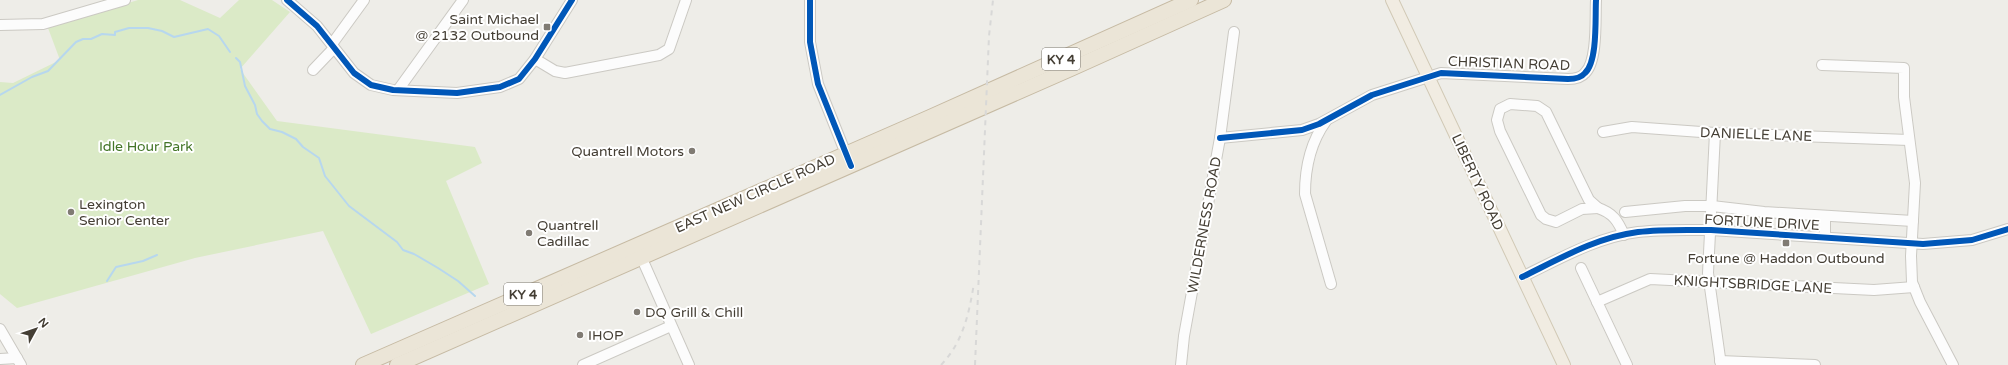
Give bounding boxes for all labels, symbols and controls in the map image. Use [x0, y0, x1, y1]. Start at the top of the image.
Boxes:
place label: Saint Michael @ 2132 Outbound [416, 11, 539, 44]
marker: Saint Michael @ 2132 Outbound [542, 22, 552, 32]
road number: KY 4 [1042, 48, 1080, 70]
street label: CHRISTIAN ROAD [1448, 53, 1570, 74]
street label: DANIELLE LANE [1700, 124, 1812, 145]
street label: LIBERTY ROAD [1448, 131, 1507, 233]
park label: Idle Hour Park [99, 138, 193, 155]
place label: Quantrell Motors [571, 143, 684, 160]
marker: Quantrell Motors [687, 146, 697, 156]
street label: EAST NEW CIRCLE ROAD [672, 150, 838, 237]
street label: WILDERNESS ROAD [1184, 155, 1225, 295]
place label: Lexington Senior Center [79, 196, 170, 229]
marker: Lexington Senior Center [66, 207, 76, 217]
street label: FORTUNE DRIVE [1704, 211, 1820, 234]
place label: Quantrell Cadillac [537, 217, 598, 250]
marker: Quantrell Cadillac [524, 228, 534, 238]
marker: Fortune @ Haddon Outbound [1781, 238, 1791, 248]
place label: Fortune @ Haddon Outbound [1687, 250, 1885, 267]
street label: KNIGHTSBRIDGE LANE [1673, 272, 1833, 297]
road number: KY 4 [504, 283, 542, 305]
place label: DQ Grill & Chill [645, 304, 743, 321]
marker: DQ Grill & Chill [632, 307, 642, 317]
north arrow [16, 309, 56, 349]
text: N [35, 315, 51, 330]
place label: IHOP [588, 327, 623, 344]
marker: IHOP [575, 330, 585, 340]

